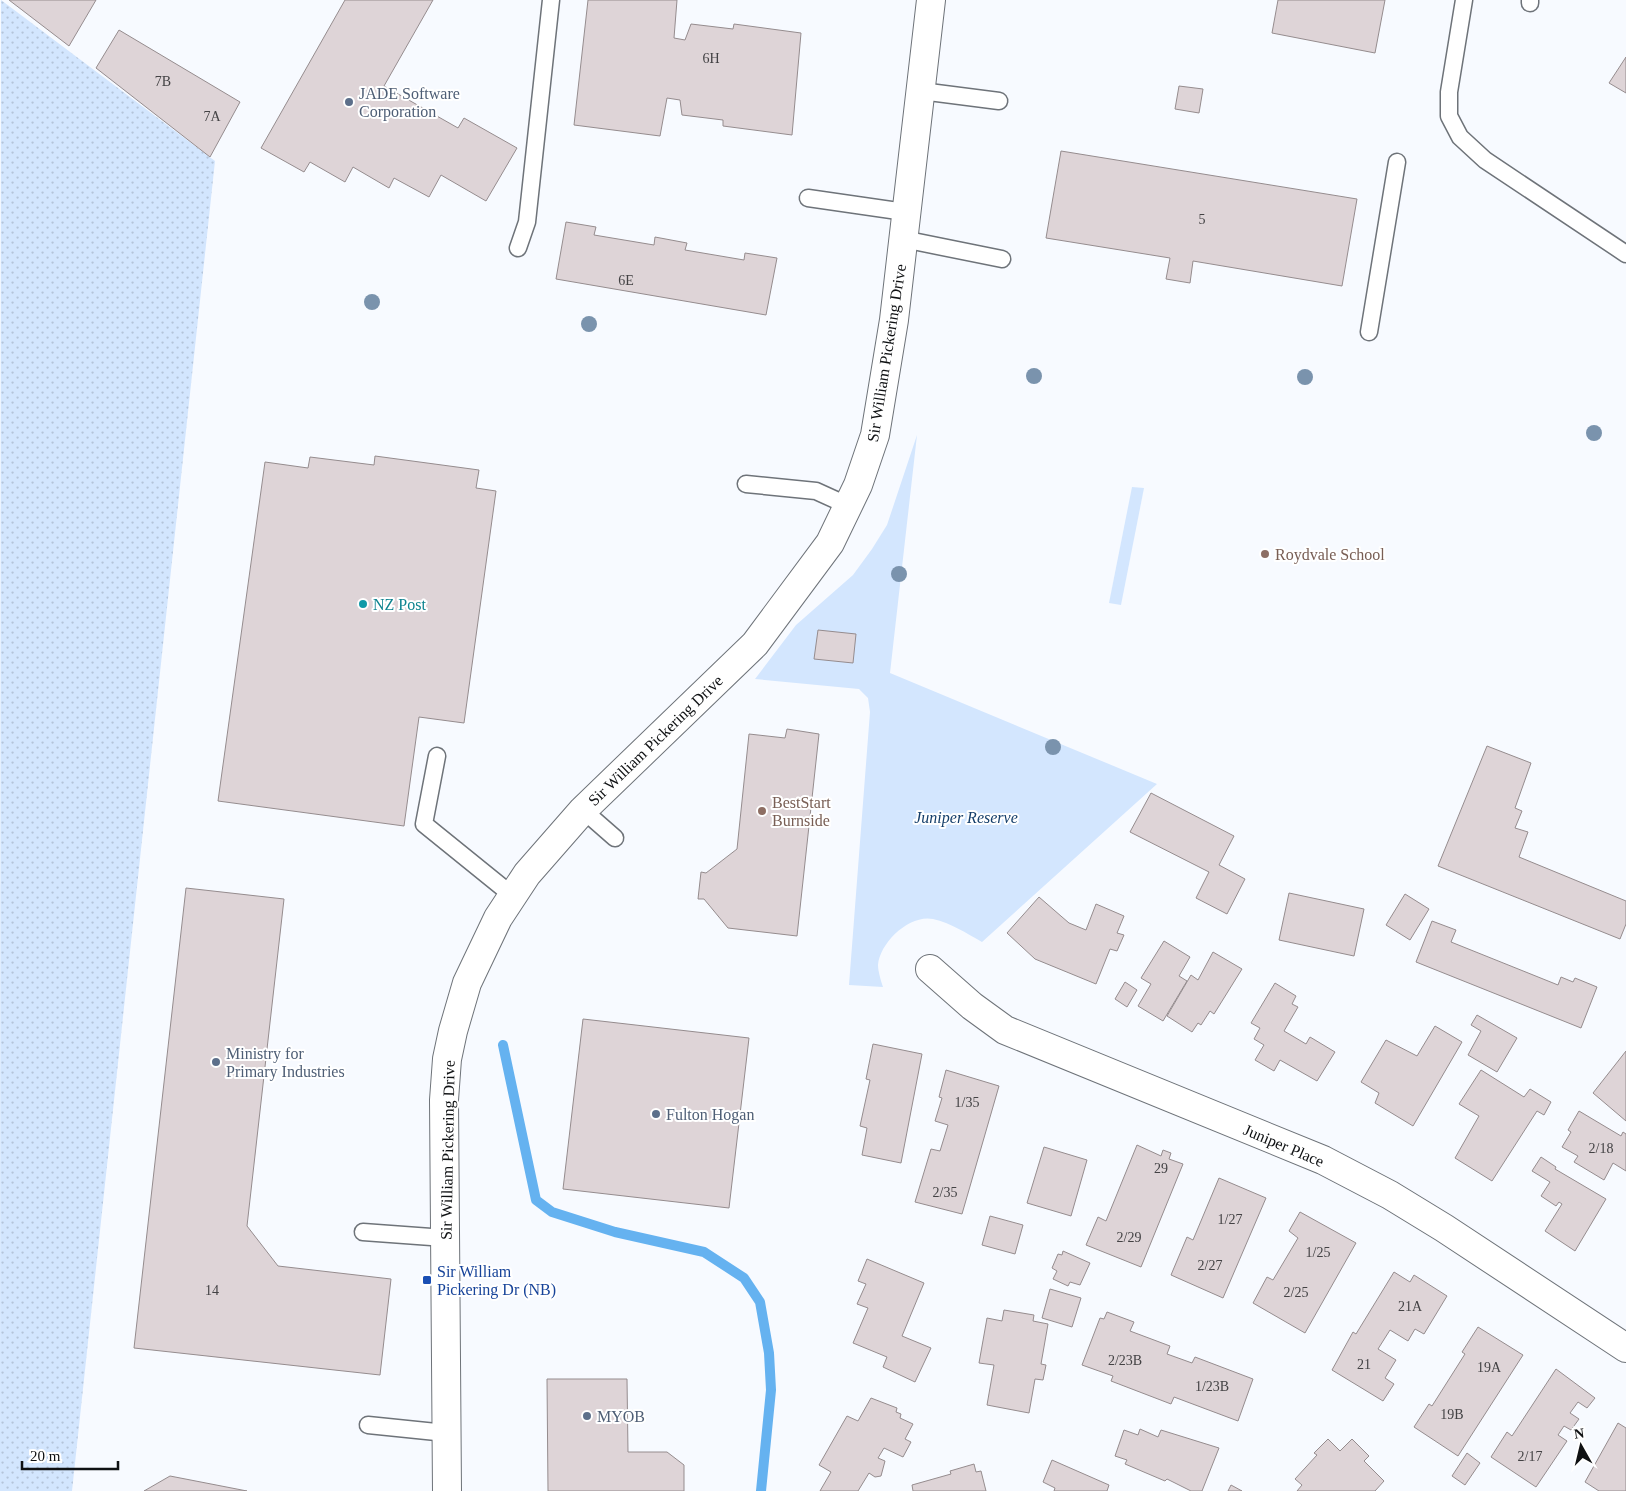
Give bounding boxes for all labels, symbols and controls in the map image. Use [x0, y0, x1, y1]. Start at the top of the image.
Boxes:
house number: 6H [702, 51, 720, 66]
house number: 7B [155, 74, 171, 89]
place label: JADE Software Corporation [359, 85, 460, 121]
marker: JADE Software Corporation [343, 96, 355, 108]
house number: 7A [203, 109, 221, 124]
house number: 5 [1199, 212, 1206, 227]
street label: Sir William Pickering Drive [864, 263, 910, 443]
house number: 6E [618, 273, 634, 288]
place label: Roydvale School [1275, 546, 1385, 564]
marker: Roydvale School [1259, 548, 1271, 560]
place label: NZ Post [373, 596, 426, 613]
marker: NZ Post [357, 598, 369, 610]
street label: Sir William Pickering Drive [585, 672, 727, 810]
place label: BestStart Burnside [772, 794, 831, 829]
marker: BestStart Burnside [756, 805, 768, 817]
park label: Juniper Reserve [914, 809, 1018, 827]
place label: Ministry for Primary Industries [226, 1045, 345, 1081]
marker: Ministry for Primary Industries [210, 1056, 222, 1068]
street label: Sir William Pickering Drive [437, 1060, 459, 1240]
house number: 1/35 [955, 1095, 979, 1110]
place label: Fulton Hogan [666, 1106, 754, 1124]
marker: Fulton Hogan [650, 1108, 662, 1120]
street label: Juniper Place [1241, 1121, 1327, 1171]
house number: 2/18 [1589, 1141, 1613, 1156]
house number: 29 [1154, 1161, 1168, 1176]
house number: 2/35 [933, 1185, 957, 1200]
house number: 1/27 [1218, 1212, 1242, 1227]
house number: 2/29 [1117, 1230, 1141, 1245]
house number: 1/25 [1306, 1245, 1330, 1260]
house number: 2/27 [1198, 1258, 1222, 1273]
place label: Sir William Pickering Dr (NB) [437, 1263, 556, 1299]
marker: Sir William Pickering Dr (NB) [421, 1274, 433, 1286]
house number: 14 [205, 1283, 219, 1298]
house number: 2/25 [1284, 1285, 1308, 1300]
house number: 21A [1398, 1299, 1423, 1314]
house number: 2/23B [1108, 1353, 1142, 1368]
house number: 21 [1357, 1357, 1371, 1372]
house number: 19A [1477, 1360, 1502, 1375]
house number: 1/23B [1195, 1379, 1229, 1394]
house number: 19B [1440, 1407, 1464, 1422]
place label: MYOB [597, 1408, 645, 1425]
marker: MYOB [581, 1410, 593, 1422]
north arrow [1556, 1421, 1606, 1471]
text: N [1573, 1425, 1585, 1442]
scale bar [22, 1438, 119, 1470]
text: 20 m [30, 1448, 61, 1464]
house number: 2/17 [1518, 1449, 1542, 1464]

